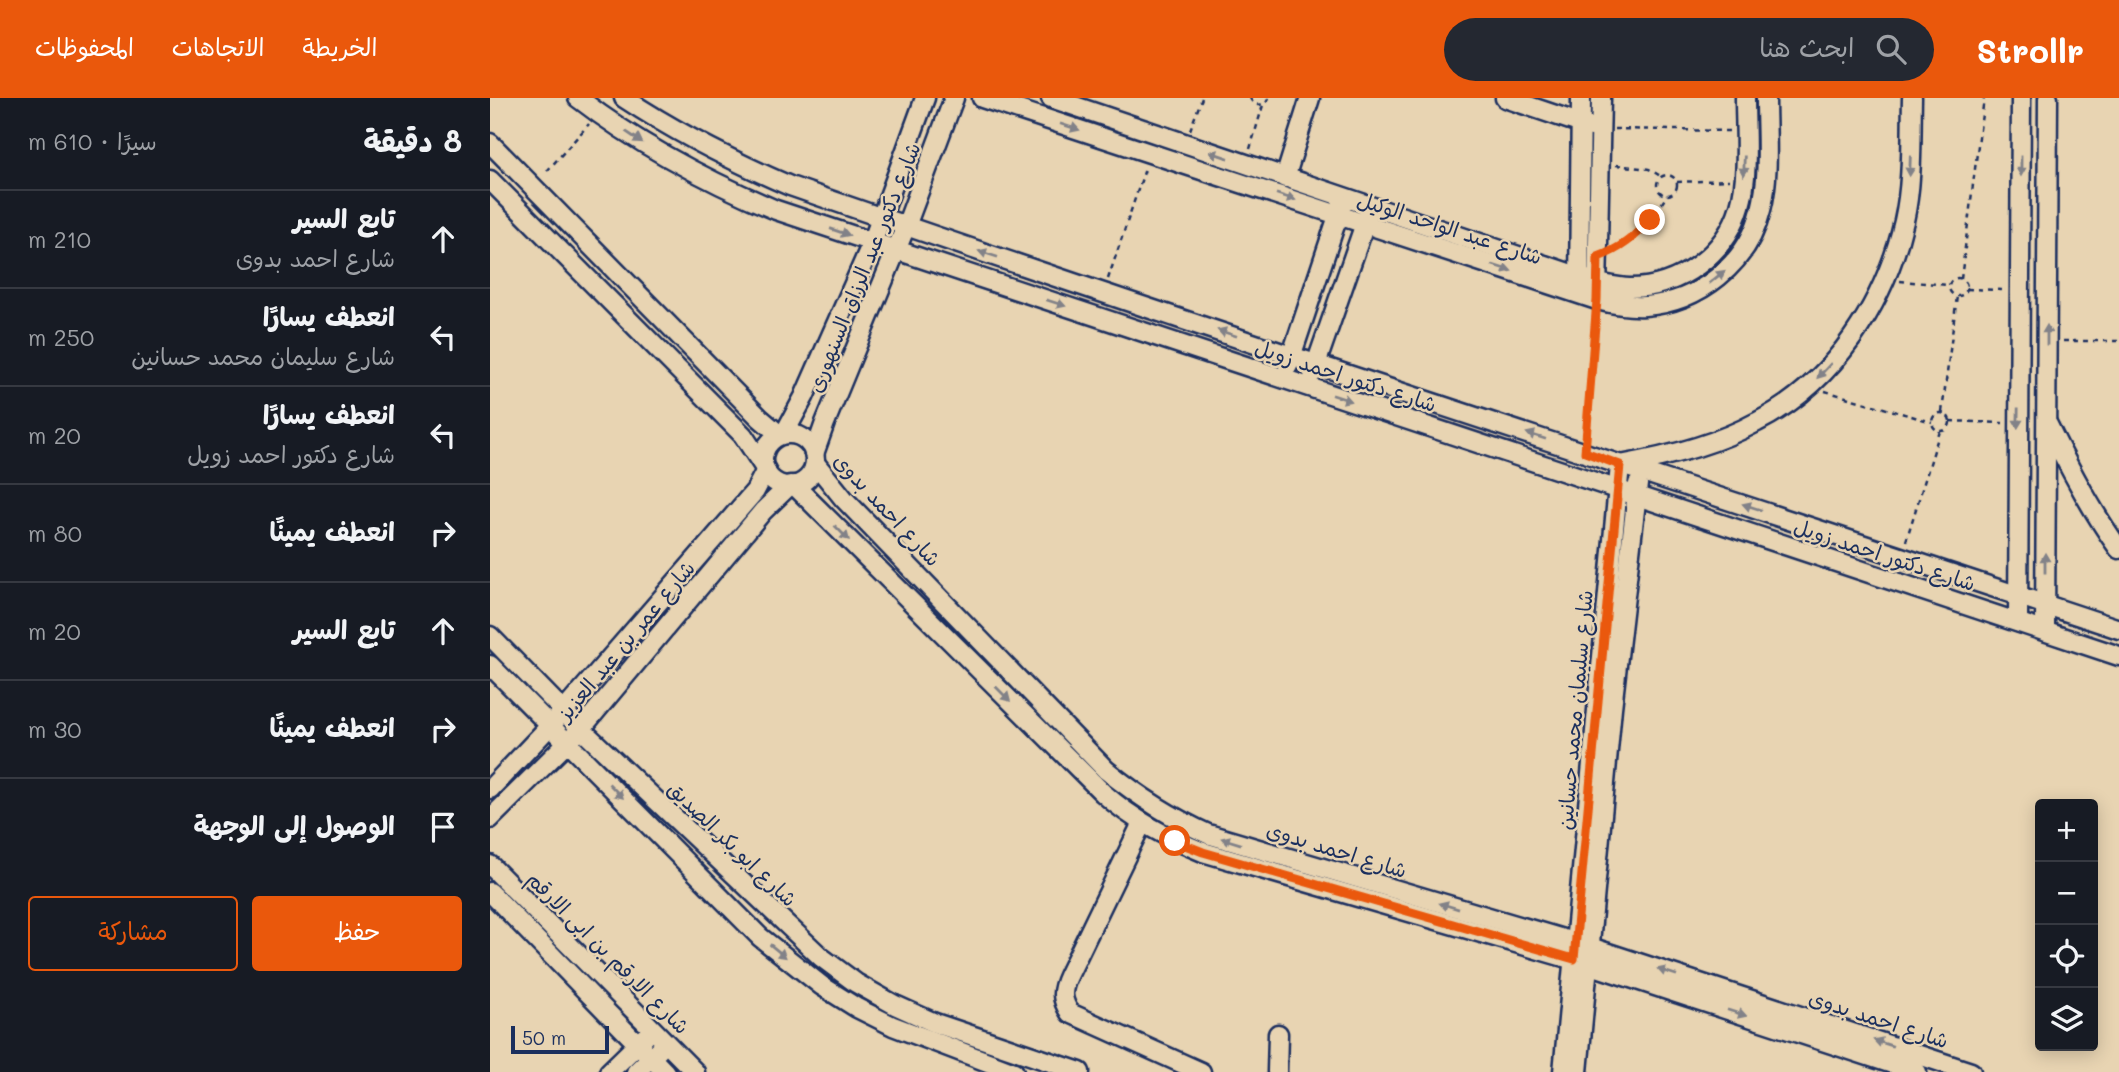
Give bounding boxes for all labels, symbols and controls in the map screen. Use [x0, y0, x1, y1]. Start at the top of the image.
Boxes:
search box [1444, 18, 1934, 81]
text: Strollr [1976, 28, 2084, 71]
text: ابحث هنا [1759, 30, 1854, 64]
icon: search [1872, 30, 1910, 68]
text: المحفوظات [35, 31, 134, 62]
text: الاتجاهات [172, 31, 265, 62]
text: الخريطة [303, 31, 377, 62]
text: 8 دقيقة [363, 120, 462, 160]
one-way arrow [1060, 122, 1081, 133]
text: سيرًا · 610 m [28, 126, 157, 156]
one-way arrow [624, 131, 644, 144]
street label: شارع دكتور عبد الرزاق السنهورى [800, 138, 928, 397]
one-way arrow [1208, 149, 1229, 160]
one-way arrow [1739, 155, 1750, 177]
one-way arrow [1904, 155, 1915, 177]
one-way arrow [2015, 155, 2026, 177]
street label: شارع عبد الواحد الوكيل [1353, 184, 1546, 272]
one-way arrow [1276, 192, 1297, 203]
text: تابع السير [293, 201, 395, 235]
route end [1634, 204, 1665, 235]
icon: ahead [424, 220, 462, 258]
text: 210 m [28, 224, 91, 254]
one-way arrow [830, 227, 851, 238]
text: شارع احمد بدوى [236, 243, 395, 273]
one-way arrow [977, 248, 998, 258]
one-way arrow [1492, 264, 1513, 274]
one-way arrow [1708, 270, 1726, 285]
text: انعطف يسارًا [263, 299, 395, 333]
one-way arrow [1045, 299, 1066, 309]
icon: left [424, 318, 462, 356]
text: 250 m [28, 322, 94, 352]
one-way arrow [2041, 324, 2053, 346]
one-way arrow [1216, 327, 1237, 338]
street label: شارع دكتور احمد زويل [1251, 333, 1440, 420]
text: شارع سليمان محمد حسانين [131, 341, 395, 371]
one-way arrow [1816, 362, 1832, 379]
one-way arrow [1331, 393, 1352, 403]
text: انعطف يسارًا [263, 397, 395, 431]
one-way arrow [2013, 407, 2024, 429]
icon: left [424, 416, 462, 454]
text: 20 m [28, 420, 81, 450]
one-way arrow [1525, 430, 1546, 440]
text: شارع دكتور احمد زويل [187, 439, 395, 469]
street label: شارع احمد بدوى [826, 447, 947, 573]
one-way arrow [1741, 501, 1762, 512]
street label: شارع دكتور احمد زويل [1790, 512, 1979, 599]
text: انعطف يمينًا [270, 514, 395, 548]
icon: right [424, 514, 462, 552]
text: 80 m [28, 518, 82, 548]
one-way arrow [834, 525, 851, 542]
one-way arrow [2039, 552, 2051, 574]
street label: شارع عمر بن عبد العزيز [549, 554, 702, 729]
street label: شارع سليمان محمد حسانين [1550, 589, 1601, 831]
text: تابع السير [293, 612, 395, 646]
icon: ahead [424, 612, 462, 650]
text: 20 m [28, 616, 81, 646]
one-way arrow [995, 685, 1011, 702]
text: انعطف يمينًا [270, 710, 395, 744]
icon: right [424, 710, 462, 748]
text: 30 m [28, 714, 81, 744]
street label: شارع ابو بكر الصديق [661, 774, 803, 914]
one-way arrow [607, 783, 624, 800]
map controls [2035, 799, 2098, 1051]
button: + [2035, 799, 2098, 862]
text: الوصول إلى الوجهة [193, 808, 395, 842]
icon: arrive [424, 808, 462, 846]
street label: شارع احمد بدوى [1263, 815, 1410, 886]
route start [1159, 825, 1190, 856]
one-way arrow [1220, 835, 1242, 846]
button: − [2035, 862, 2098, 925]
street label: شارع الارقم بن ابى الارقم [519, 865, 696, 1042]
button: مشاركة [28, 896, 238, 971]
button: حفظ [252, 896, 462, 971]
one-way arrow [1438, 900, 1459, 910]
button: locate [2035, 925, 2098, 988]
one-way arrow [769, 943, 786, 958]
one-way arrow [1656, 967, 1677, 977]
street label: شارع احمد بدوى [1805, 983, 1952, 1056]
button: layers [2035, 988, 2098, 1051]
one-way arrow [1727, 1008, 1748, 1019]
scale bar [511, 1023, 609, 1055]
text: 50 m [522, 1025, 566, 1050]
one-way arrow [1872, 1037, 1893, 1048]

